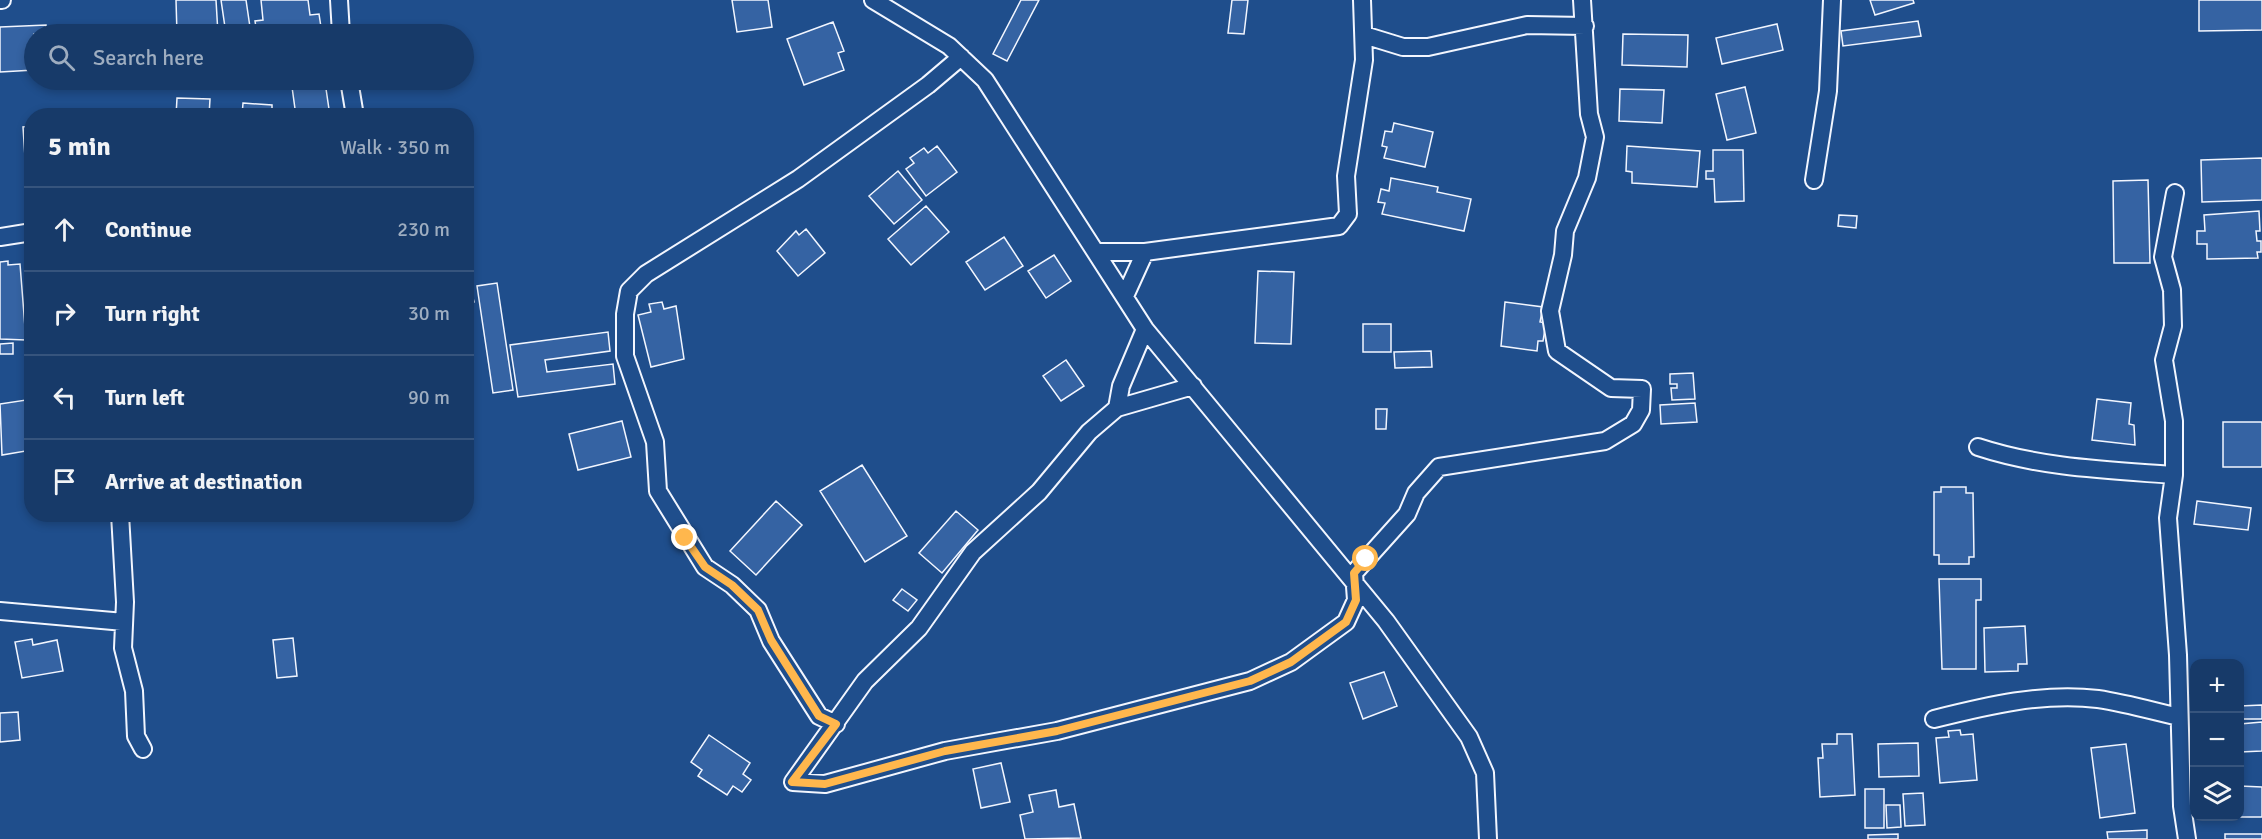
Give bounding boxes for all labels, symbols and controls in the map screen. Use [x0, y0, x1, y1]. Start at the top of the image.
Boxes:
search box [24, 24, 474, 90]
icon: search [45, 41, 78, 74]
text: Search here [93, 44, 204, 71]
text: 5 min [48, 131, 111, 163]
text: Walk · 350 m [340, 135, 450, 160]
icon: ahead [48, 213, 81, 246]
text: Continue [105, 216, 192, 243]
text: 230 m [397, 217, 450, 242]
icon: right [48, 297, 81, 330]
text: Turn right [105, 300, 200, 327]
text: 30 m [408, 301, 450, 326]
icon: left [48, 381, 81, 414]
text: Turn left [105, 384, 185, 411]
text: 90 m [408, 385, 450, 410]
icon: arrive [48, 465, 81, 498]
text: Arrive at destination [105, 468, 302, 495]
route end [671, 524, 697, 550]
route start [1352, 545, 1378, 571]
map controls [2190, 659, 2244, 821]
button: + [2190, 659, 2244, 713]
button: − [2190, 713, 2244, 767]
button: layers [2190, 767, 2244, 821]

